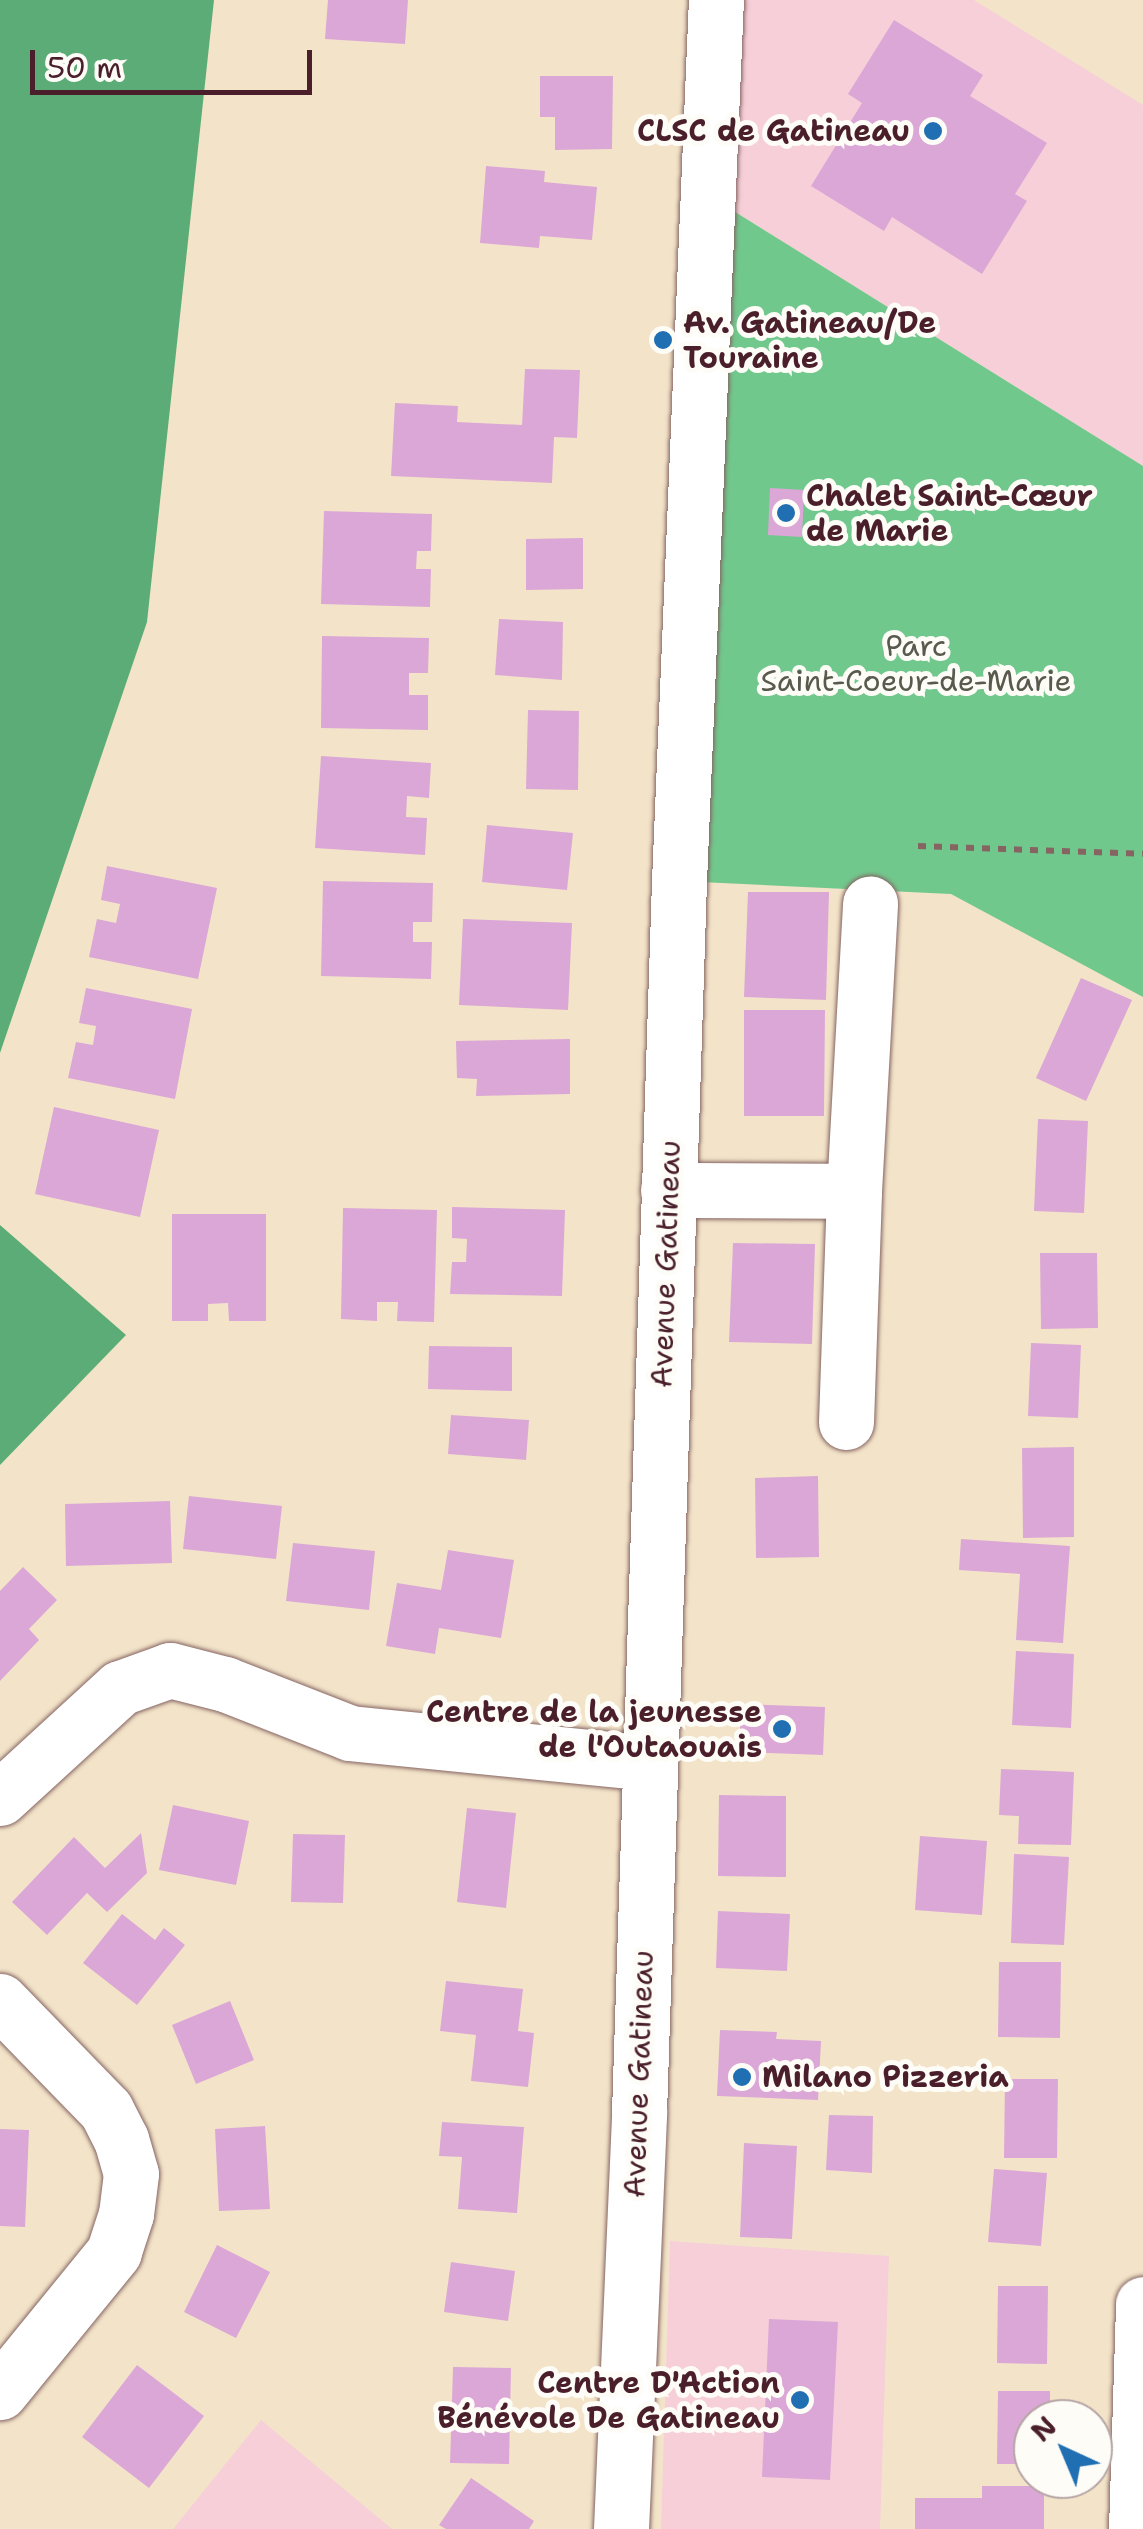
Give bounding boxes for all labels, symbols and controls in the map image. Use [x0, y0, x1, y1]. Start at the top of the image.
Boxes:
scale bar [35, 30, 318, 92]
text: 50 m [47, 47, 122, 88]
place label: CLSC de Gatineau [637, 113, 910, 149]
marker: CLSC de Gatineau [920, 118, 946, 144]
place label: Av. Gatineau/De Touraine [683, 305, 936, 376]
marker: Av. Gatineau/De Touraine [652, 329, 674, 351]
place label: Chalet Saint-Cœur de Marie [806, 478, 1093, 548]
marker: Chalet Saint-Cœur de Marie [775, 502, 797, 524]
park label: Parc Saint-Coeur-de-Marie [761, 628, 1071, 698]
street label: Avenue Gatineau [644, 1139, 688, 1389]
place label: Centre de la jeunesse de l'Outaouais [426, 1694, 762, 1764]
marker: Centre de la jeunesse de l'Outaouais [771, 1718, 793, 1740]
street label: Avenue Gatineau [617, 1949, 661, 2199]
place label: Milano Pizzeria [762, 2059, 1009, 2095]
marker: Milano Pizzeria [731, 2066, 753, 2088]
place label: Centre D'Action Bénévole De Gatineau [437, 2365, 780, 2436]
marker: Centre D'Action Bénévole De Gatineau [789, 2389, 811, 2411]
north arrow [1013, 2399, 1113, 2499]
text: N [1022, 2407, 1065, 2450]

